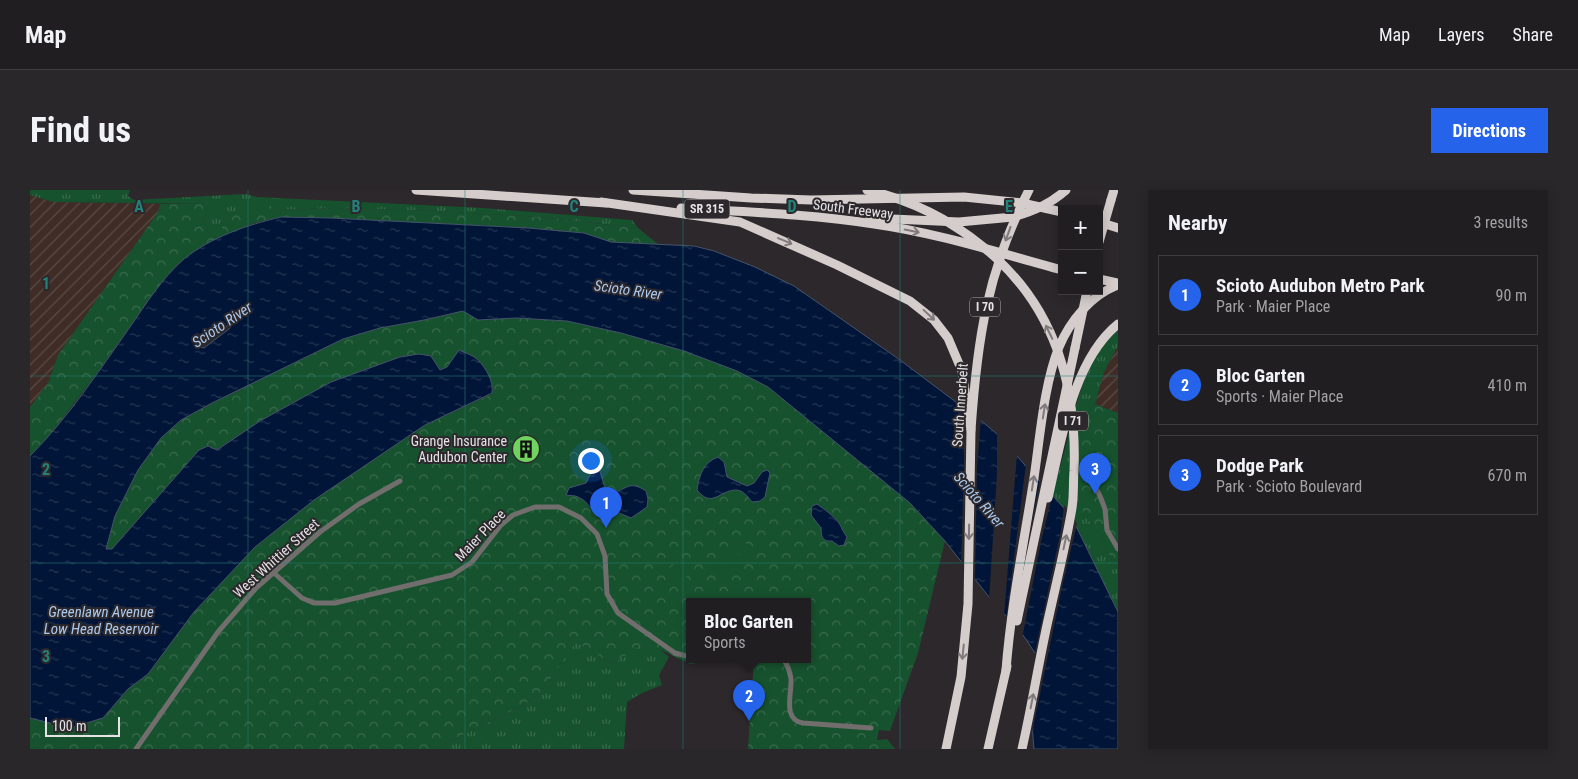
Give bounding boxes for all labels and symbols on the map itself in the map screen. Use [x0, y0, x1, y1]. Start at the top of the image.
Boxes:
street label: South Freeway [812, 196, 894, 222]
text: A [134, 197, 144, 216]
text: B [352, 197, 361, 216]
text: C [569, 197, 579, 216]
text: D [787, 197, 797, 216]
text: E [1005, 197, 1013, 216]
road number: SR 315 [684, 200, 730, 218]
one-way arrow [1003, 226, 1012, 241]
one-way arrow [904, 227, 920, 236]
one-way arrow [777, 237, 792, 247]
text: 1 [42, 274, 50, 293]
water label: Scioto River [593, 276, 664, 304]
water label: Scioto River [189, 298, 256, 352]
road number: I 70 [970, 298, 1000, 316]
one-way arrow [922, 309, 935, 321]
one-way arrow [1044, 325, 1054, 340]
street label: South Innerbelt [949, 363, 971, 447]
one-way arrow [1040, 403, 1050, 419]
road number: I 71 [1058, 412, 1088, 430]
place label: Grange Insurance Audubon Center [411, 433, 507, 465]
building icon: Grange Insurance Audubon Center [511, 434, 541, 464]
your location [578, 448, 604, 474]
pin: 3 [1079, 453, 1111, 494]
text: 2 [42, 460, 50, 479]
water label: Scioto River [950, 468, 1009, 532]
one-way arrow [1028, 475, 1038, 491]
pin: 1 [590, 487, 622, 528]
street label: Maier Place [452, 506, 509, 564]
street label: West Whittier Street [230, 515, 322, 601]
one-way arrow [964, 523, 974, 539]
one-way arrow [1061, 535, 1070, 551]
water label: Greenlawn Avenue Low Head Reservoir [44, 603, 159, 638]
one-way arrow [958, 644, 968, 660]
text: 3 [42, 647, 50, 666]
pin: 2 [733, 680, 765, 721]
one-way arrow [1028, 694, 1038, 710]
scale bar [45, 714, 120, 737]

